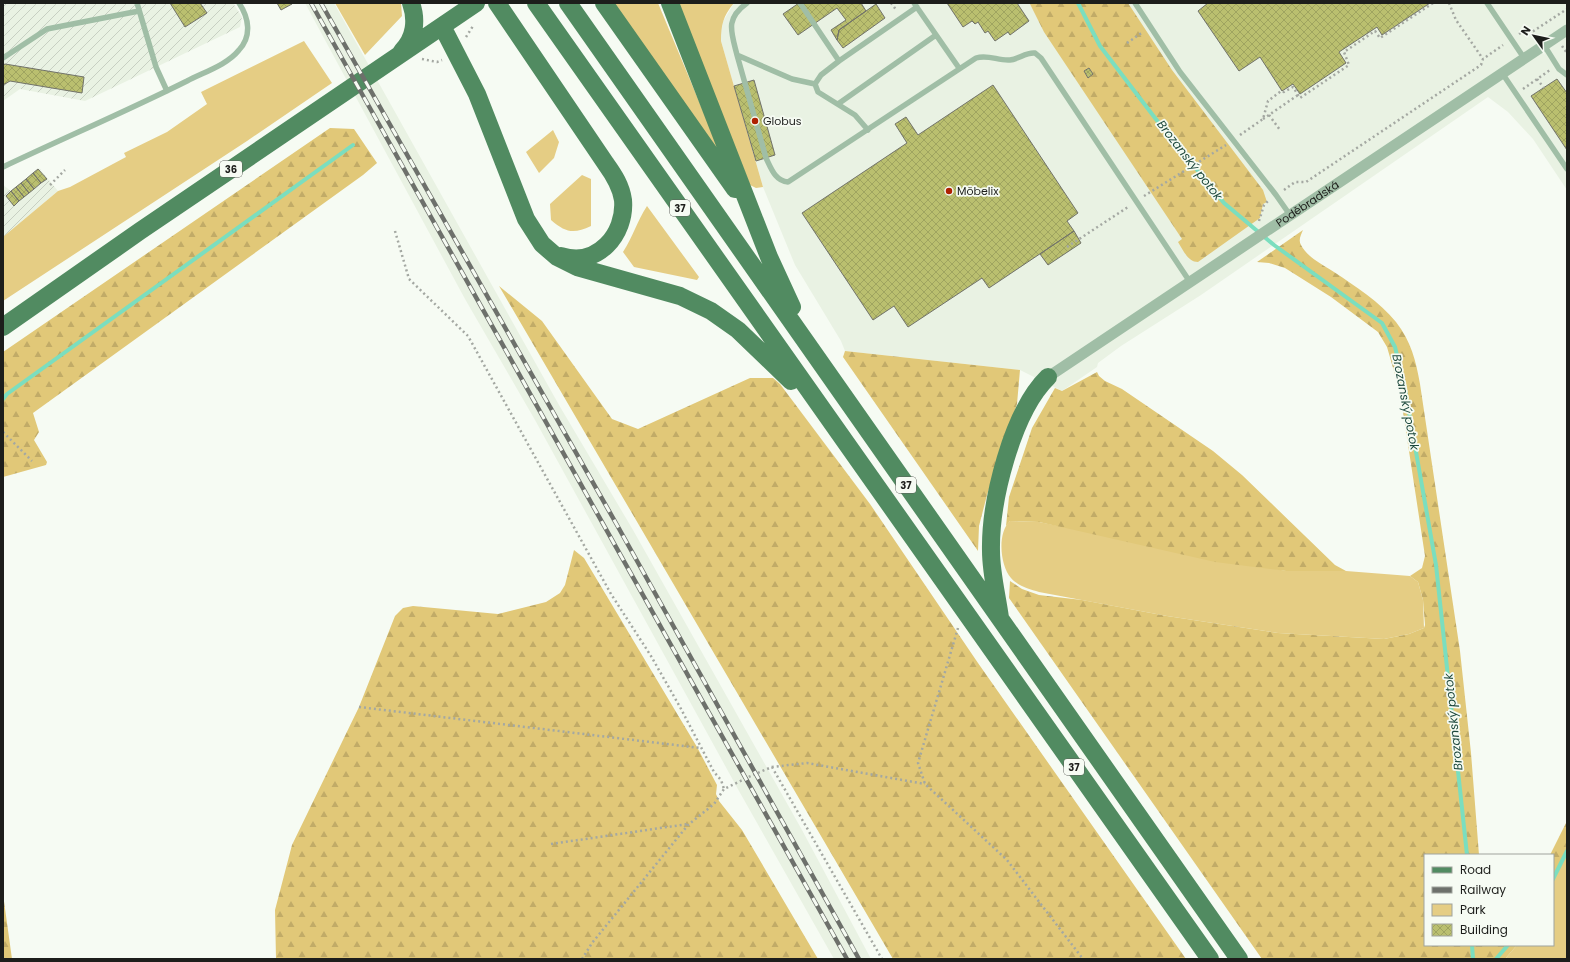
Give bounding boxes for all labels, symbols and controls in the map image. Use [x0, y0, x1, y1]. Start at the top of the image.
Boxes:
north arrow [1514, 16, 1554, 56]
text: N [1517, 23, 1535, 38]
place label: Globus [763, 113, 802, 129]
marker: Globus [750, 116, 760, 126]
water label: Brozanský potok [1153, 116, 1227, 204]
road number: 36 [220, 161, 242, 177]
street label: Poděbradská [1273, 177, 1342, 231]
place label: Möbelix [957, 183, 999, 199]
marker: Möbelix [944, 186, 954, 196]
road number: 37 [670, 200, 690, 216]
water label: Brozanský potok [1388, 352, 1424, 452]
road number: 37 [896, 477, 916, 493]
water label: Brozanský potok [1439, 672, 1467, 771]
road number: 37 [1064, 759, 1084, 775]
legend [1424, 854, 1554, 946]
text: Road [1460, 861, 1491, 878]
text: Railway [1460, 881, 1506, 898]
text: Park [1460, 901, 1487, 918]
text: Building [1460, 921, 1508, 938]

